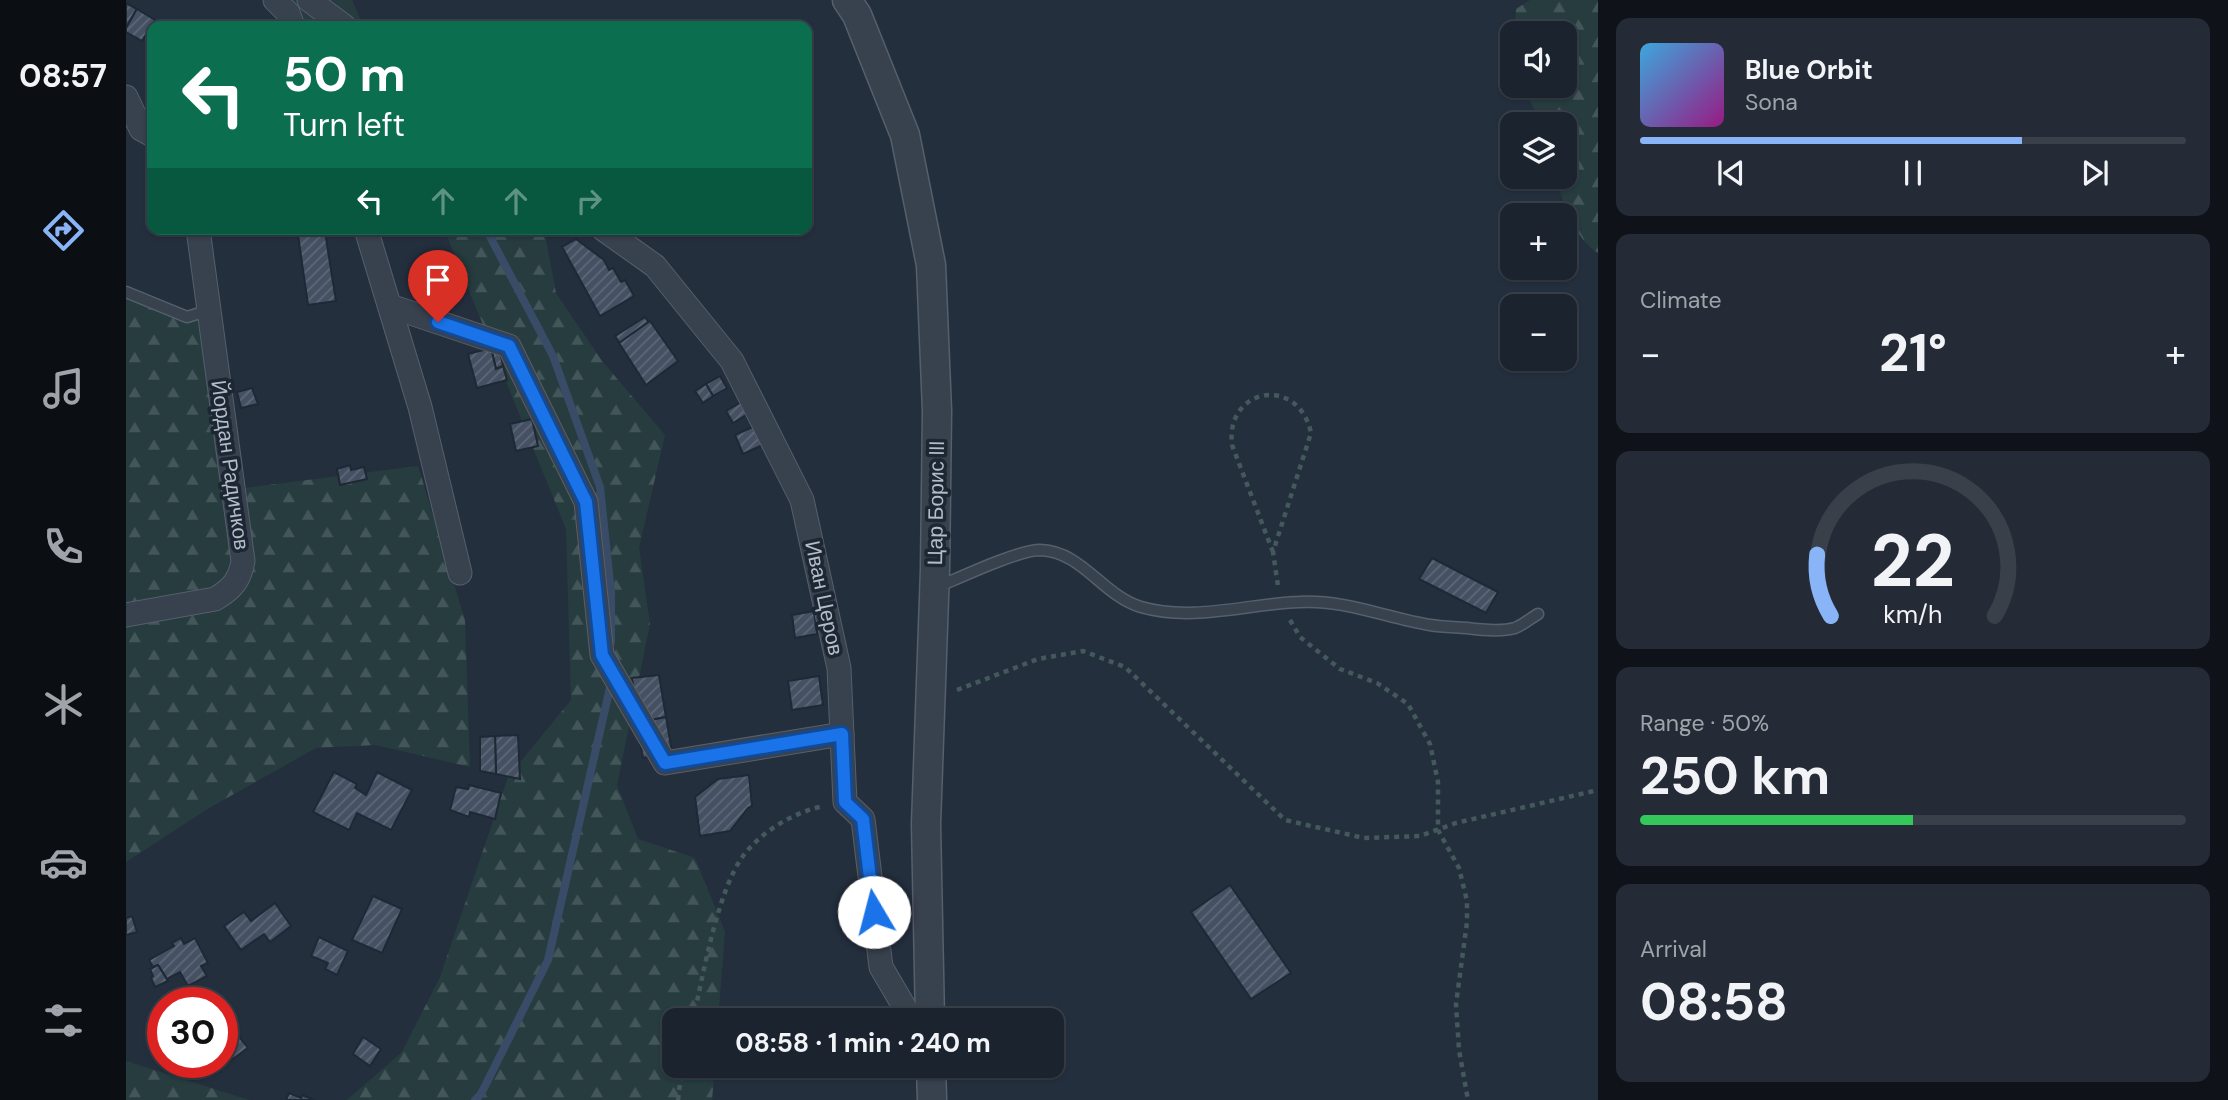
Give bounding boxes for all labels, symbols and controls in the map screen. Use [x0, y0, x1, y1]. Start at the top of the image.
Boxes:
map controls [1500, 21, 1577, 371]
button: sound [1500, 21, 1577, 98]
text: 50 m [283, 42, 406, 106]
icon: left [168, 49, 259, 140]
text: Blue Orbit [1745, 53, 1873, 87]
text: 08:57 [19, 55, 107, 97]
text: Sona [1745, 87, 1798, 117]
text: Turn left [283, 104, 405, 146]
button: layers [1500, 112, 1577, 189]
icon: previous [1712, 154, 1750, 192]
icon: pause [1894, 154, 1932, 192]
icon: next [2076, 154, 2114, 192]
icon: left [351, 182, 389, 220]
icon: ahead [424, 182, 462, 220]
icon: ahead [497, 182, 535, 220]
icon: right [570, 182, 608, 220]
button: + [1500, 203, 1577, 280]
icon: directions [39, 206, 88, 255]
pin [408, 250, 468, 322]
icon: arrive [419, 261, 457, 299]
text: Climate [1640, 285, 1722, 315]
button: − [1500, 294, 1577, 371]
text: 21° [1879, 319, 1947, 387]
text: − [1640, 329, 1661, 379]
text: + [2165, 329, 2186, 379]
icon: music [39, 364, 88, 413]
street label: Йордан Радичков [204, 378, 256, 552]
street label: Цар Борис III [921, 440, 951, 566]
text: 22 [1871, 514, 1955, 609]
icon: phone [39, 522, 88, 571]
street label: Иван Церов [798, 538, 850, 658]
text: km/h [1883, 598, 1943, 631]
icon: climate [39, 680, 88, 729]
text: Range · 50% [1640, 708, 1769, 738]
text: 250 km [1640, 742, 1830, 810]
icon: car [39, 838, 88, 887]
position arrow [837, 875, 911, 949]
text: Arrival [1640, 934, 1707, 964]
text: 08:58 [1640, 968, 1788, 1036]
speed limit sign: 30 [147, 987, 238, 1078]
icon: filters [39, 996, 88, 1045]
text: 08:58 · 1 min · 240 m [735, 1026, 991, 1060]

